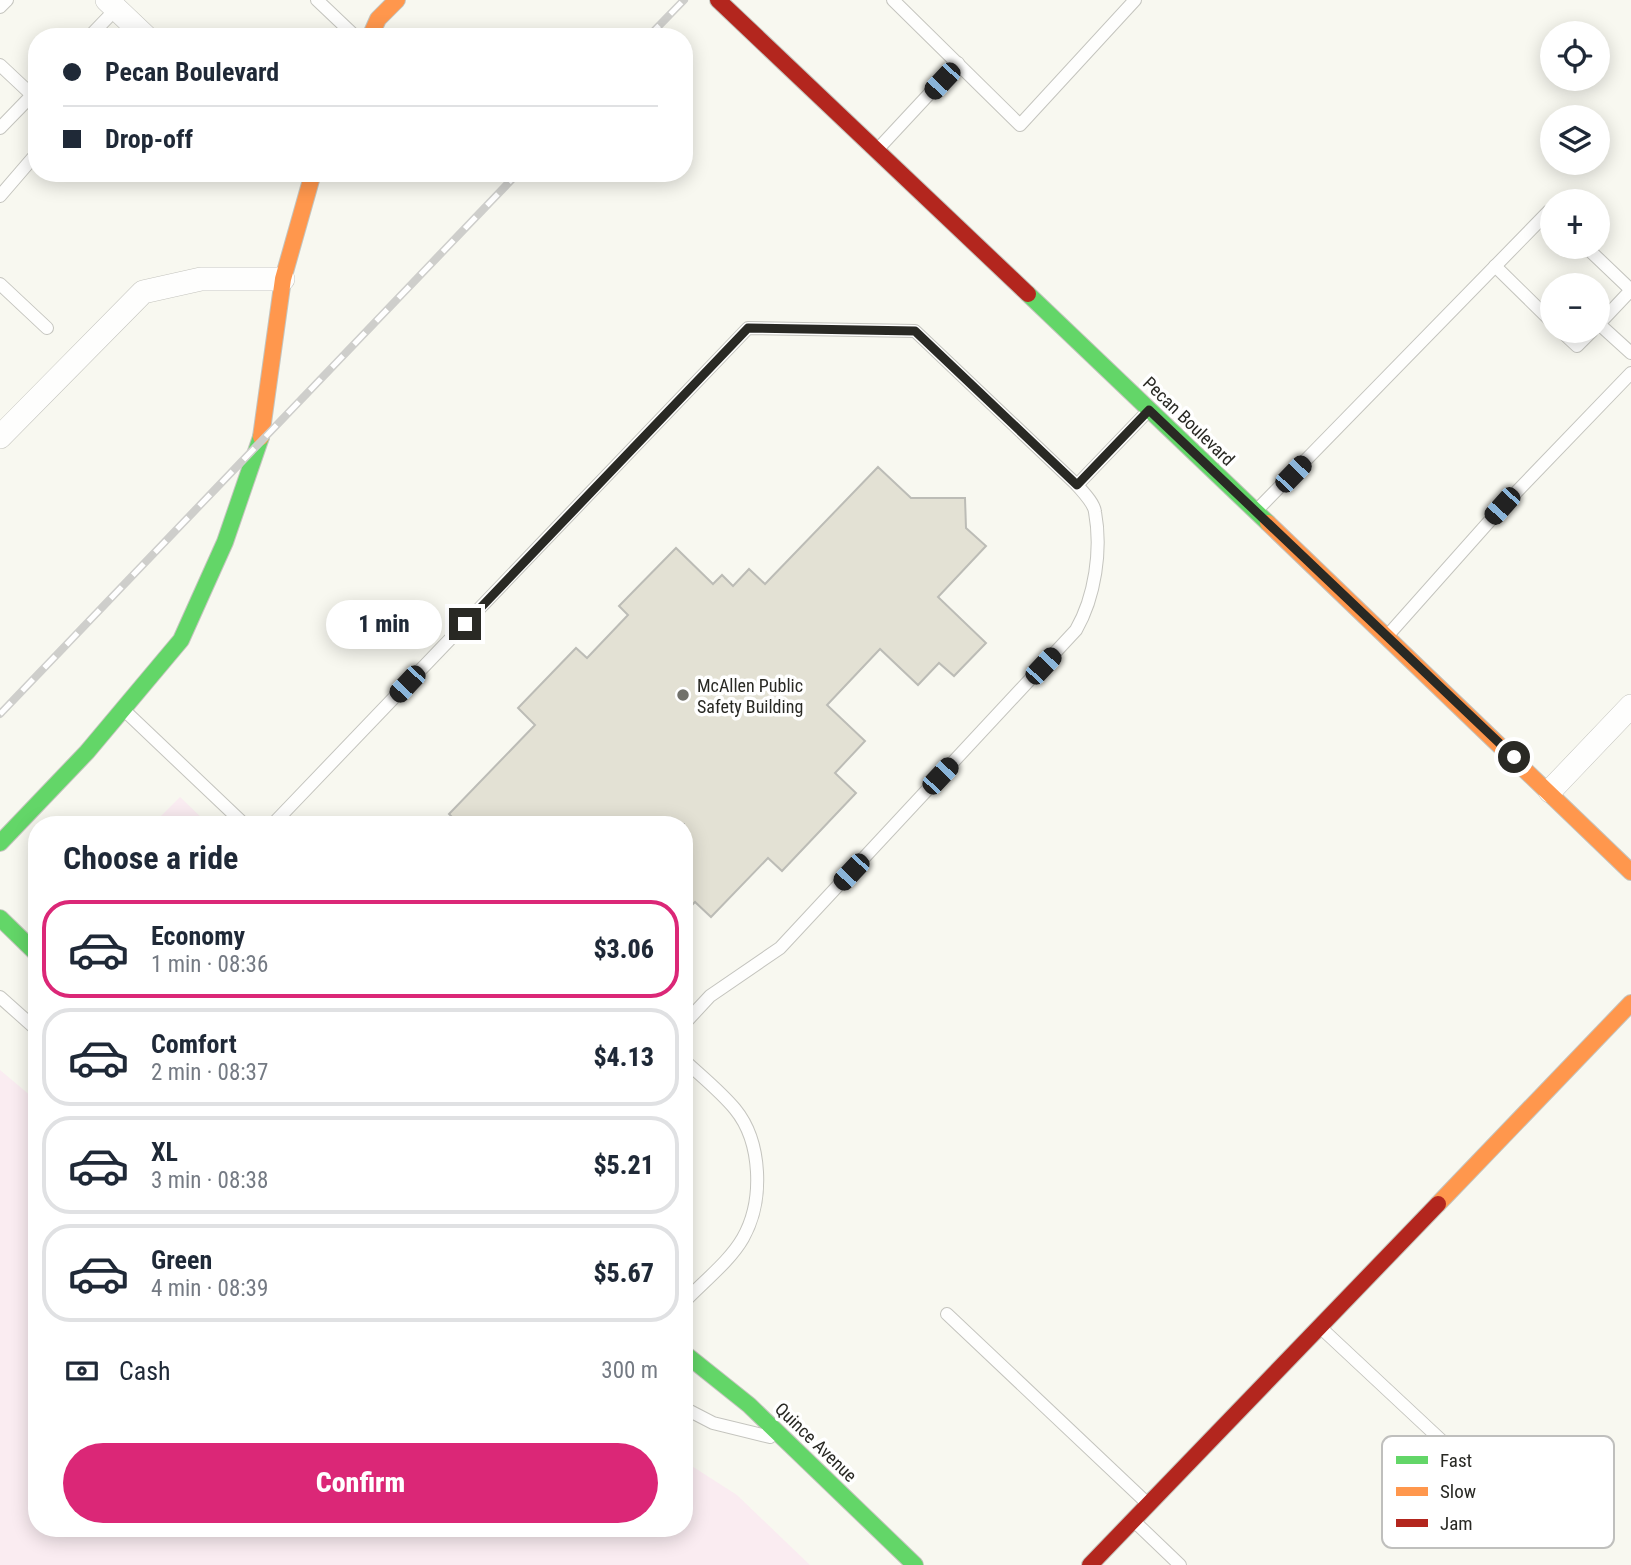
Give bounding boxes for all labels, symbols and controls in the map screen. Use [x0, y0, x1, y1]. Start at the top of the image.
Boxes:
map controls [1540, 21, 1610, 343]
button: locate [1540, 21, 1610, 91]
text: Pecan Boulevard [105, 57, 279, 87]
car [920, 58, 965, 104]
button: layers [1540, 105, 1610, 175]
text: Drop-off [105, 124, 193, 154]
button: + [1540, 189, 1610, 259]
button: − [1540, 273, 1610, 343]
street label: Pecan Boulevard [1139, 372, 1239, 470]
car [1271, 452, 1316, 496]
car [1481, 483, 1524, 529]
callout: 1 min [325, 600, 440, 648]
route end [449, 608, 481, 640]
text: 1 min [358, 611, 410, 638]
car [1021, 643, 1066, 689]
car [385, 661, 430, 707]
place label: McAllen Public Safety Building [697, 675, 803, 717]
marker: McAllen Public Safety Building [675, 687, 691, 703]
route start [1498, 741, 1530, 773]
car [918, 753, 963, 799]
text: Choose a ride [63, 839, 238, 877]
car [829, 849, 874, 895]
icon: car [67, 918, 130, 981]
text: Economy [151, 921, 245, 951]
text: $3.06 [593, 934, 654, 964]
text: 1 min · 08:36 [151, 951, 268, 978]
icon: car [67, 1026, 130, 1089]
text: Comfort [151, 1029, 237, 1059]
text: $4.13 [593, 1042, 654, 1072]
text: 2 min · 08:37 [151, 1059, 268, 1086]
icon: car [67, 1134, 130, 1197]
text: XL [151, 1137, 178, 1167]
text: $5.21 [593, 1150, 654, 1180]
text: 3 min · 08:38 [151, 1167, 268, 1194]
icon: car [67, 1242, 130, 1305]
text: Green [151, 1245, 212, 1275]
text: $5.67 [593, 1258, 654, 1288]
text: 4 min · 08:39 [151, 1275, 268, 1302]
icon: cash [63, 1352, 101, 1390]
text: Cash [119, 1356, 171, 1386]
text: 300 m [601, 1357, 658, 1384]
street label: Quince Avenue [771, 1398, 861, 1486]
legend [1382, 1436, 1614, 1548]
button: Confirm [63, 1443, 658, 1523]
text: Fast [1440, 1449, 1472, 1472]
text: Slow [1440, 1480, 1476, 1503]
text: Jam [1440, 1512, 1473, 1535]

